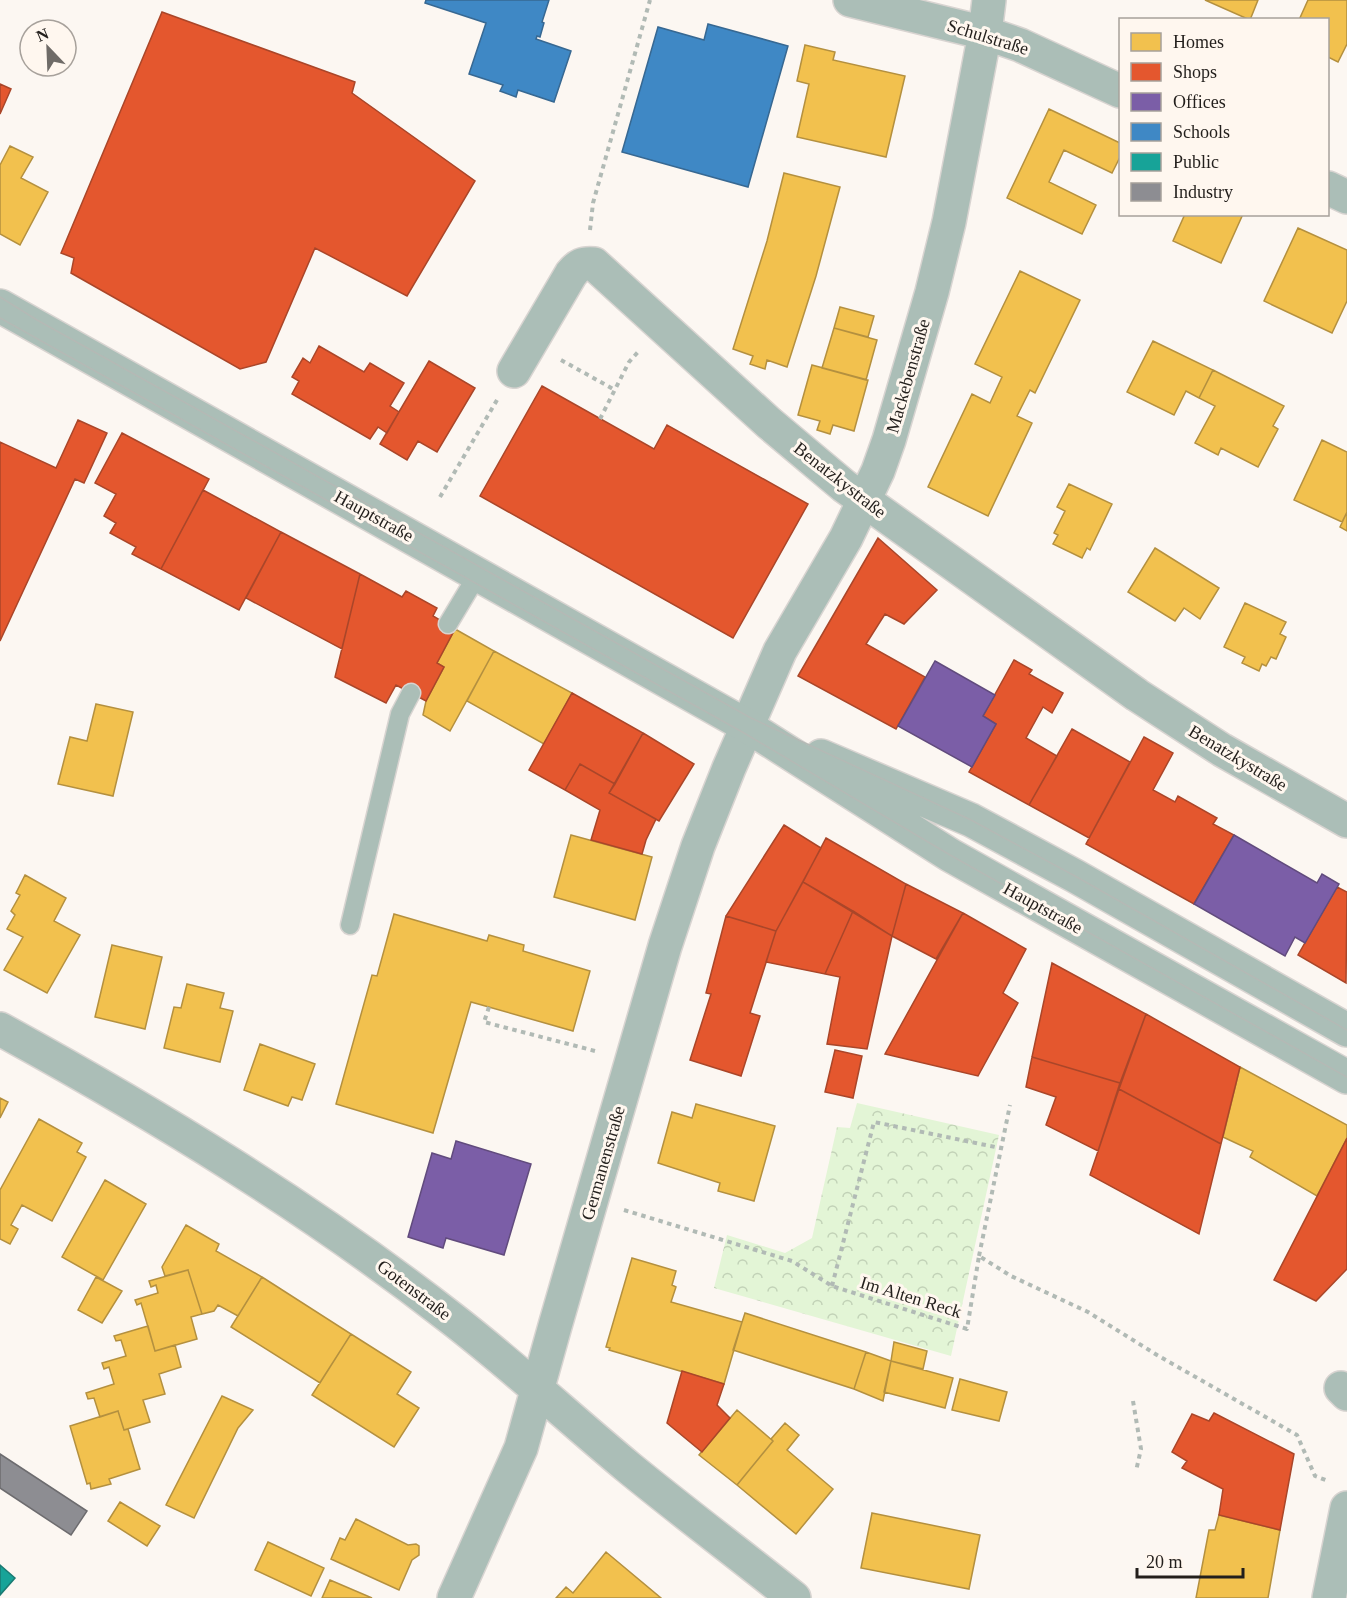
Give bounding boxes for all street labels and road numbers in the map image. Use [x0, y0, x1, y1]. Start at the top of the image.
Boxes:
street label: Schulstraße [945, 15, 1031, 59]
street label: Mackebenstraße [882, 317, 934, 435]
street label: Benatzkystraße [790, 438, 890, 522]
street label: Hauptstraße [331, 486, 417, 546]
street label: Benatzkystraße [1185, 721, 1291, 795]
street label: Hauptstraße [1000, 878, 1086, 938]
street label: Germanenstraße [577, 1104, 629, 1222]
street label: Gotenstraße [373, 1256, 455, 1324]
street label: Im Alten Reck [858, 1272, 964, 1322]

